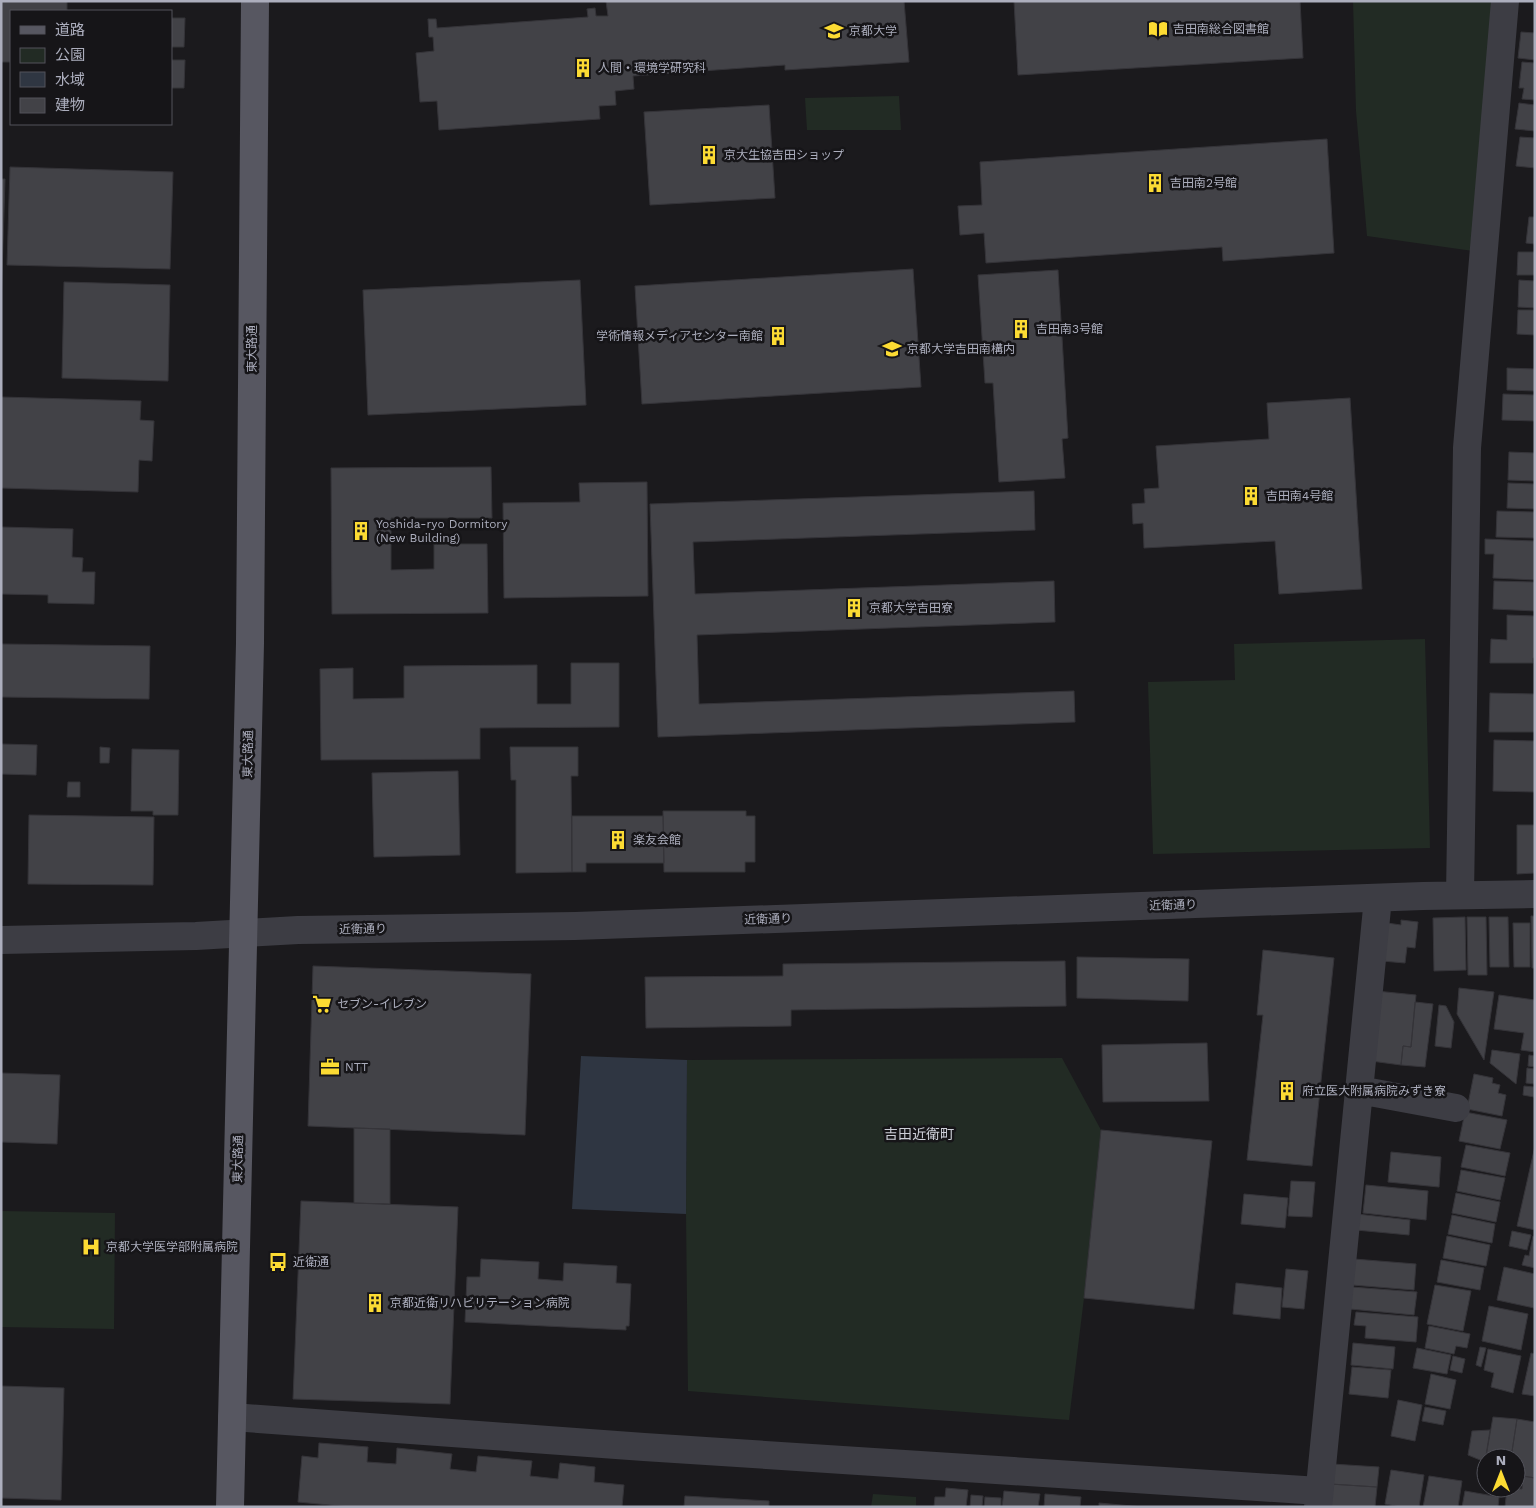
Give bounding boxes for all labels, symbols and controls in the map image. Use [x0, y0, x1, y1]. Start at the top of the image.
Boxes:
legend [10, 10, 172, 125]
library icon: 吉田南総合図書館 [1147, 18, 1169, 40]
school or university icon: 京都大学 [823, 20, 845, 42]
text: 道路 [55, 21, 85, 39]
place label: 吉田南総合図書館 [1173, 22, 1269, 36]
place label: 京都大学 [849, 24, 897, 38]
text: 公園 [55, 46, 85, 64]
building icon: 人間・環境学研究科 [572, 57, 594, 79]
place label: 人間・環境学研究科 [598, 61, 706, 75]
text: 水域 [55, 71, 85, 89]
text: 建物 [55, 96, 85, 114]
building icon: 京大生協吉田ショップ [698, 144, 720, 166]
place label: 京大生協吉田ショップ [724, 148, 844, 162]
building icon: 吉田南2号館 [1144, 172, 1166, 194]
place label: 吉田南2号館 [1170, 176, 1237, 190]
building icon: 吉田南3号館 [1010, 318, 1032, 340]
place label: 吉田南3号館 [1036, 322, 1103, 336]
street label: 東大路通 [245, 325, 259, 373]
building icon: 学術情報メディアセンター南館 [767, 325, 789, 347]
place label: 学術情報メディアセンター南館 [596, 329, 763, 343]
school or university icon: 京都大学吉田南構内 [881, 338, 903, 360]
place label: 京都大学吉田南構内 [907, 342, 1015, 356]
building icon: 吉田南4号館 [1240, 485, 1262, 507]
place label: 吉田南4号館 [1266, 489, 1333, 503]
place label: Yoshida-ryo Dormitory (New Building) [376, 517, 508, 545]
building icon: Yoshida-ryo Dormitory (New Building) [350, 520, 372, 542]
building icon: 京都大学吉田寮 [843, 597, 865, 619]
place label: 京都大学吉田寮 [869, 601, 953, 615]
street label: 東大路通 [241, 730, 255, 778]
building icon: 楽友会館 [607, 829, 629, 851]
place label: 楽友会館 [633, 833, 681, 847]
street label: 近衛通り [1149, 897, 1197, 913]
street label: 近衛通り [744, 911, 792, 927]
street label: 近衛通り [339, 922, 387, 936]
supermarket icon: セブン-イレブン [311, 993, 333, 1015]
place label: セブン-イレブン [337, 997, 427, 1011]
office icon: NTT [319, 1056, 341, 1078]
place label: NTT [345, 1060, 368, 1074]
building icon: 府立医大附属病院みずき寮 [1276, 1080, 1298, 1102]
place label: 府立医大附属病院みずき寮 [1302, 1084, 1446, 1098]
district label: 吉田近衛町 [884, 1126, 954, 1142]
street label: 東大路通 [231, 1135, 245, 1183]
hospital icon: 京都大学医学部附属病院 [80, 1236, 102, 1258]
place label: 京都大学医学部附属病院 [106, 1240, 238, 1254]
bus stop icon: 近衛通 [267, 1251, 289, 1273]
place label: 近衛通 [293, 1255, 329, 1269]
building icon: 京都近衛リハビリテーション病院 [364, 1292, 386, 1314]
place label: 京都近衛リハビリテーション病院 [390, 1296, 570, 1310]
north arrow [1476, 1448, 1526, 1498]
text: N [1496, 1452, 1506, 1468]

